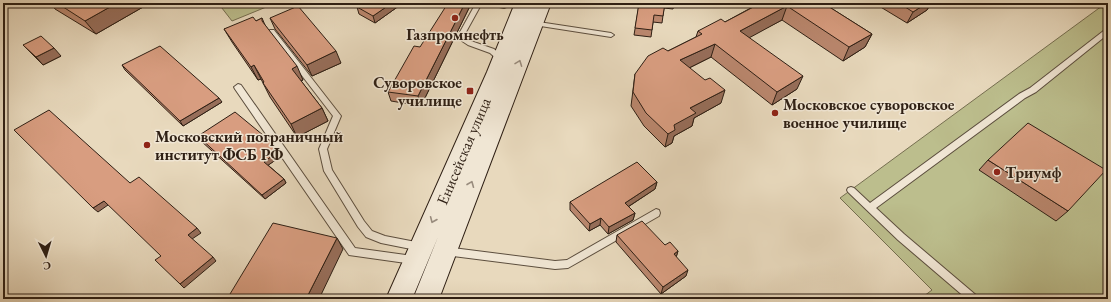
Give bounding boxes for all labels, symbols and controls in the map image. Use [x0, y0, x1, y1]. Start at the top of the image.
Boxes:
marker: Газпромнефть [450, 13, 460, 23]
place label: Газпромнефть [406, 24, 504, 45]
one-way arrow [514, 60, 522, 67]
place label: Суворовское училище [373, 72, 462, 111]
marker: Суворовское училище [465, 86, 475, 96]
street label: Енисейская улица [431, 94, 496, 208]
place label: Московское суворовское военное училище [783, 94, 955, 133]
marker: Московское суворовское военное училище [770, 108, 780, 118]
place label: Московский пограничный институт ФСБ РФ [155, 126, 344, 165]
marker: Московский пограничный институт ФСБ РФ [142, 140, 152, 150]
place label: Триумф [1005, 162, 1062, 183]
marker: Триумф [992, 167, 1002, 177]
one-way arrow [467, 181, 475, 188]
one-way arrow [430, 216, 438, 223]
north arrow [26, 236, 66, 276]
text: С [42, 259, 51, 273]

